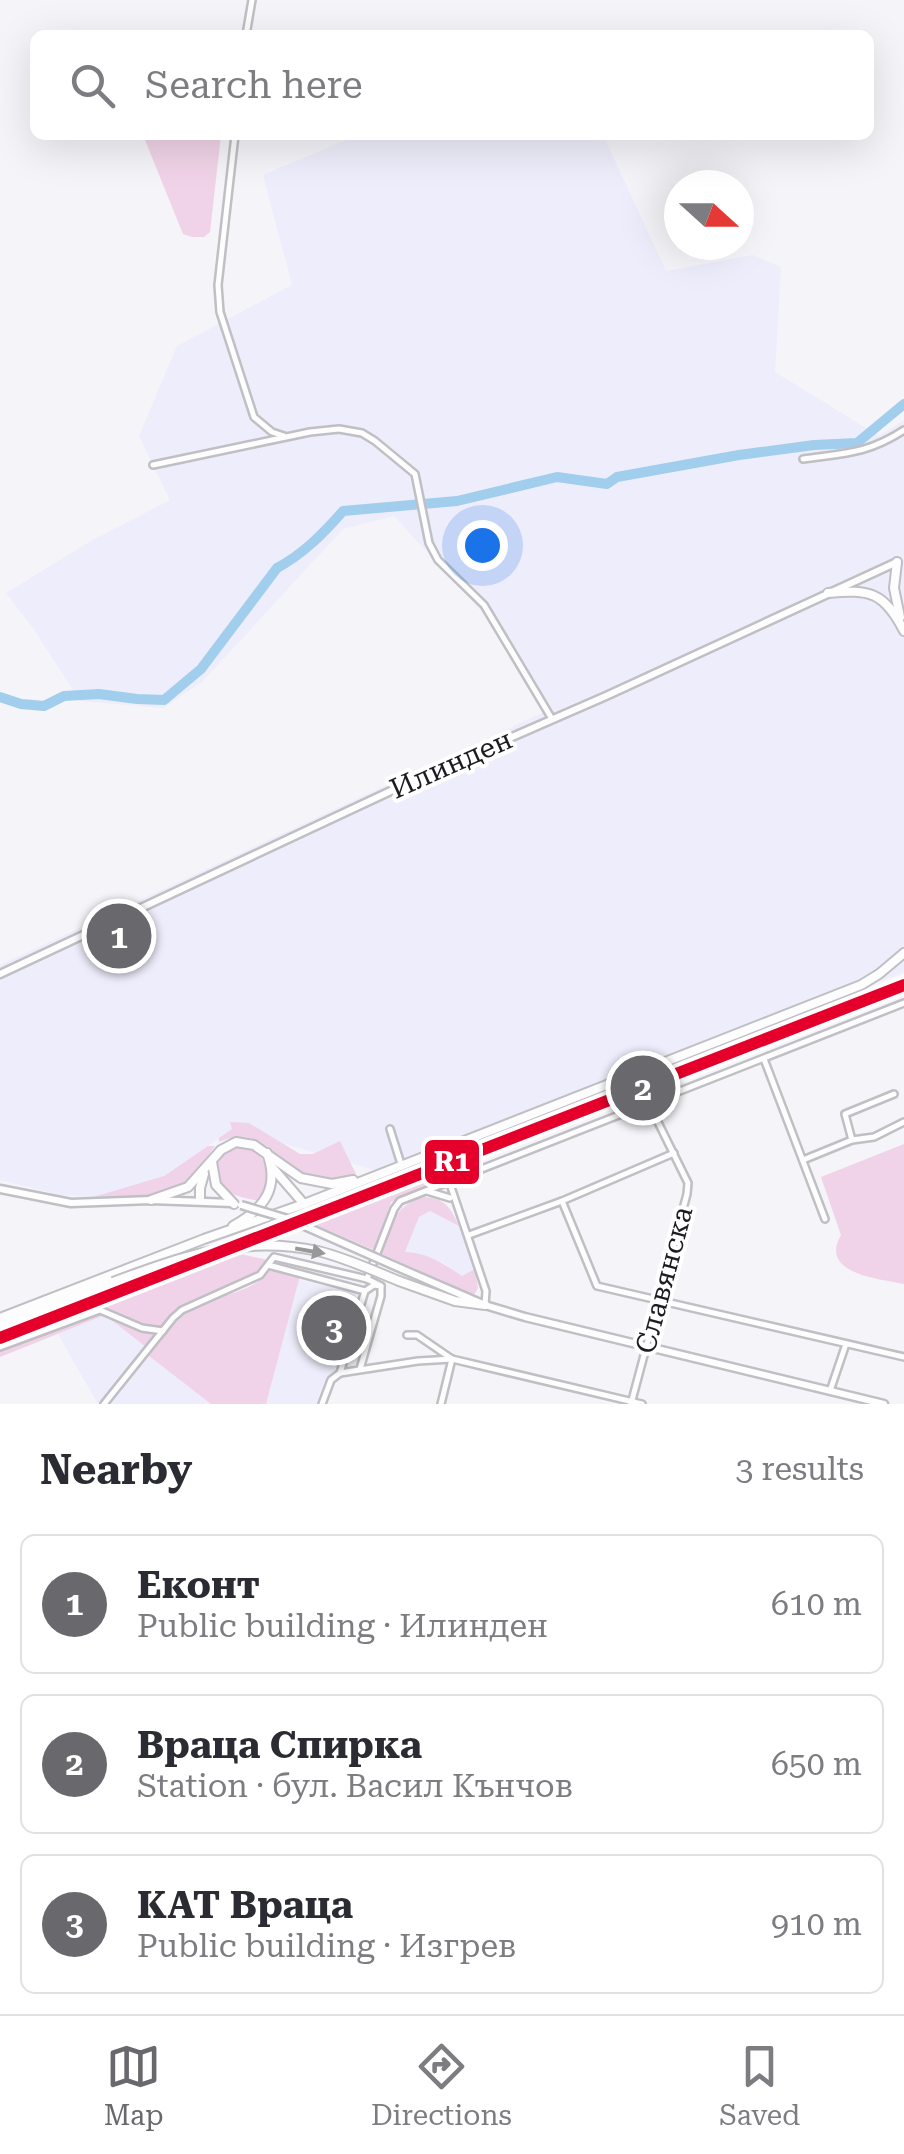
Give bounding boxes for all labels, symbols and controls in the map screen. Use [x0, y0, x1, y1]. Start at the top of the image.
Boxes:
search box [30, 30, 874, 140]
icon: search [65, 58, 120, 113]
text: Search here [145, 63, 363, 107]
north arrow [664, 170, 754, 260]
your location [457, 520, 508, 571]
street label: Илинден [385, 722, 517, 806]
pin: 1 [86, 898, 152, 974]
pin: 2 [610, 1050, 676, 1126]
line badge: R1 [423, 1138, 481, 1186]
text: R1 [434, 1145, 471, 1178]
street label: Славянска [629, 1203, 699, 1357]
one-way arrow [294, 1243, 325, 1259]
pin: 3 [302, 1290, 366, 1366]
text: Nearby [40, 1445, 192, 1494]
text: 3 results [736, 1450, 864, 1488]
text: Еконт [137, 1563, 260, 1607]
text: 1 [66, 1585, 83, 1623]
text: 610 m [771, 1585, 862, 1623]
text: Public building · Илинден [137, 1607, 548, 1645]
text: Враца Спирка [137, 1723, 422, 1767]
text: 2 [66, 1745, 83, 1783]
text: 650 m [771, 1745, 862, 1783]
text: Station · бул. Васил Кънчов [137, 1767, 573, 1805]
text: КАТ Враца [137, 1883, 353, 1927]
text: 3 [66, 1905, 83, 1943]
text: 910 m [771, 1905, 862, 1943]
text: Public building · Изгрев [137, 1927, 517, 1965]
tab: Map [104, 2039, 164, 2132]
tab: Directions [371, 2039, 512, 2132]
tab: Saved [719, 2039, 800, 2132]

